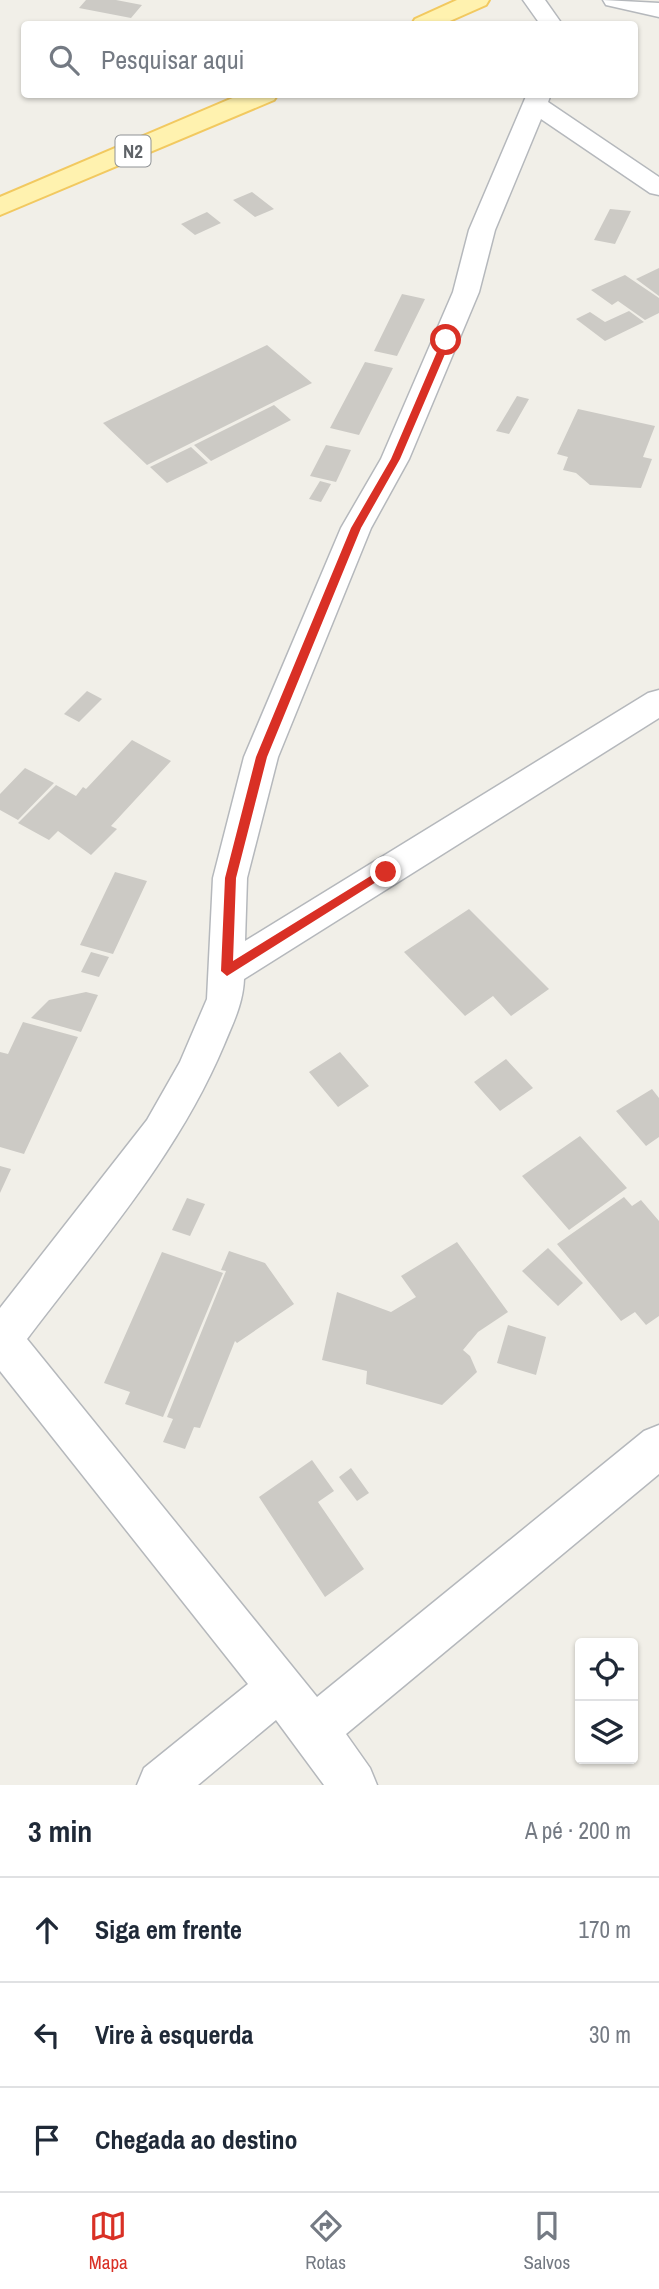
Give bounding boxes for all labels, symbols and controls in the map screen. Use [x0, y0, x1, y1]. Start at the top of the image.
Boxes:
search box [21, 21, 638, 98]
icon: search [45, 41, 83, 79]
text: Pesquisar aqui [101, 42, 244, 77]
road number: N2 [116, 136, 150, 167]
route start [430, 324, 461, 355]
route end [370, 856, 401, 887]
map controls [575, 1638, 638, 1764]
button: locate [575, 1638, 638, 1701]
button: layers [575, 1701, 638, 1764]
text: 3 min [28, 1811, 92, 1851]
text: A pé · 200 m [525, 1815, 631, 1846]
icon: ahead [28, 1911, 66, 1949]
text: Siga em frente [95, 1912, 242, 1947]
text: 170 m [579, 1914, 631, 1945]
icon: left [28, 2016, 66, 2054]
text: Vire à esquerda [95, 2017, 253, 2052]
text: 30 m [589, 2019, 631, 2050]
icon: arrive [28, 2121, 66, 2159]
text: Chegada ao destino [95, 2122, 298, 2157]
tab: Mapa [89, 2207, 128, 2275]
tab: Rotas [305, 2207, 346, 2275]
tab: Salvos [523, 2207, 570, 2275]

